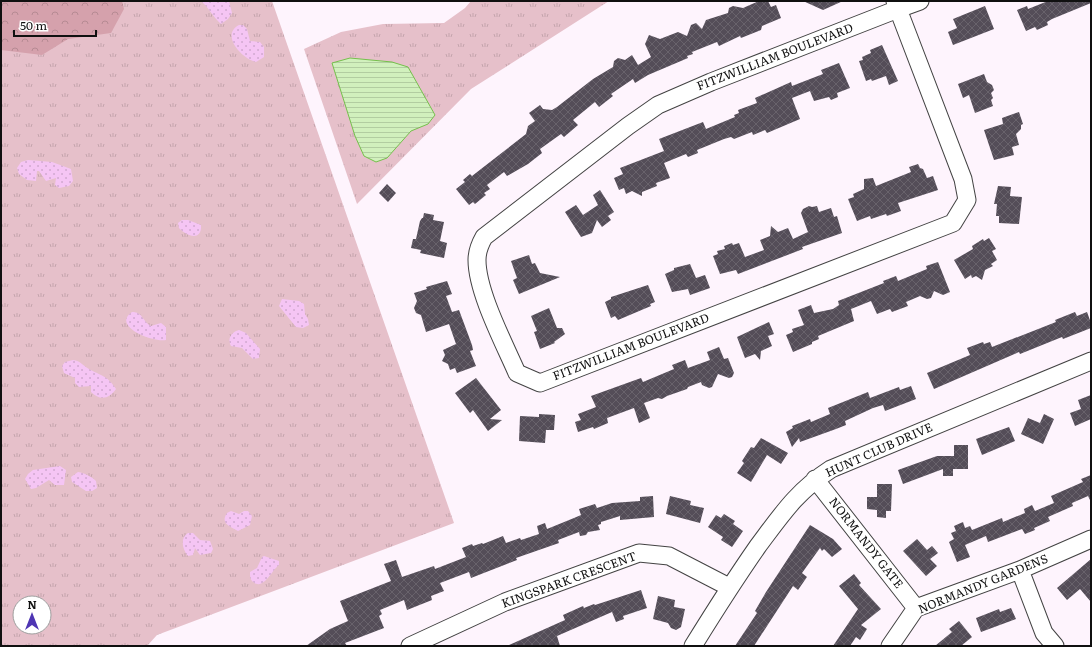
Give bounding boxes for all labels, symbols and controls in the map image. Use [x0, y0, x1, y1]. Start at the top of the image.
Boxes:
scale bar [14, 12, 96, 38]
text: 50 m [20, 16, 47, 34]
street label: FITZWILLIAM BOULEVARD [694, 18, 856, 94]
street label: FITZWILLIAM BOULEVARD [550, 308, 712, 384]
street label: HUNT CLUB DRIVE [822, 417, 935, 481]
street label: NORMANDY GATE [825, 493, 908, 592]
street label: KINGSPARK CRESCENT [499, 546, 639, 612]
street label: NORMANDY GARDENS [915, 549, 1050, 617]
north arrow [12, 595, 52, 635]
text: N [27, 596, 37, 612]

